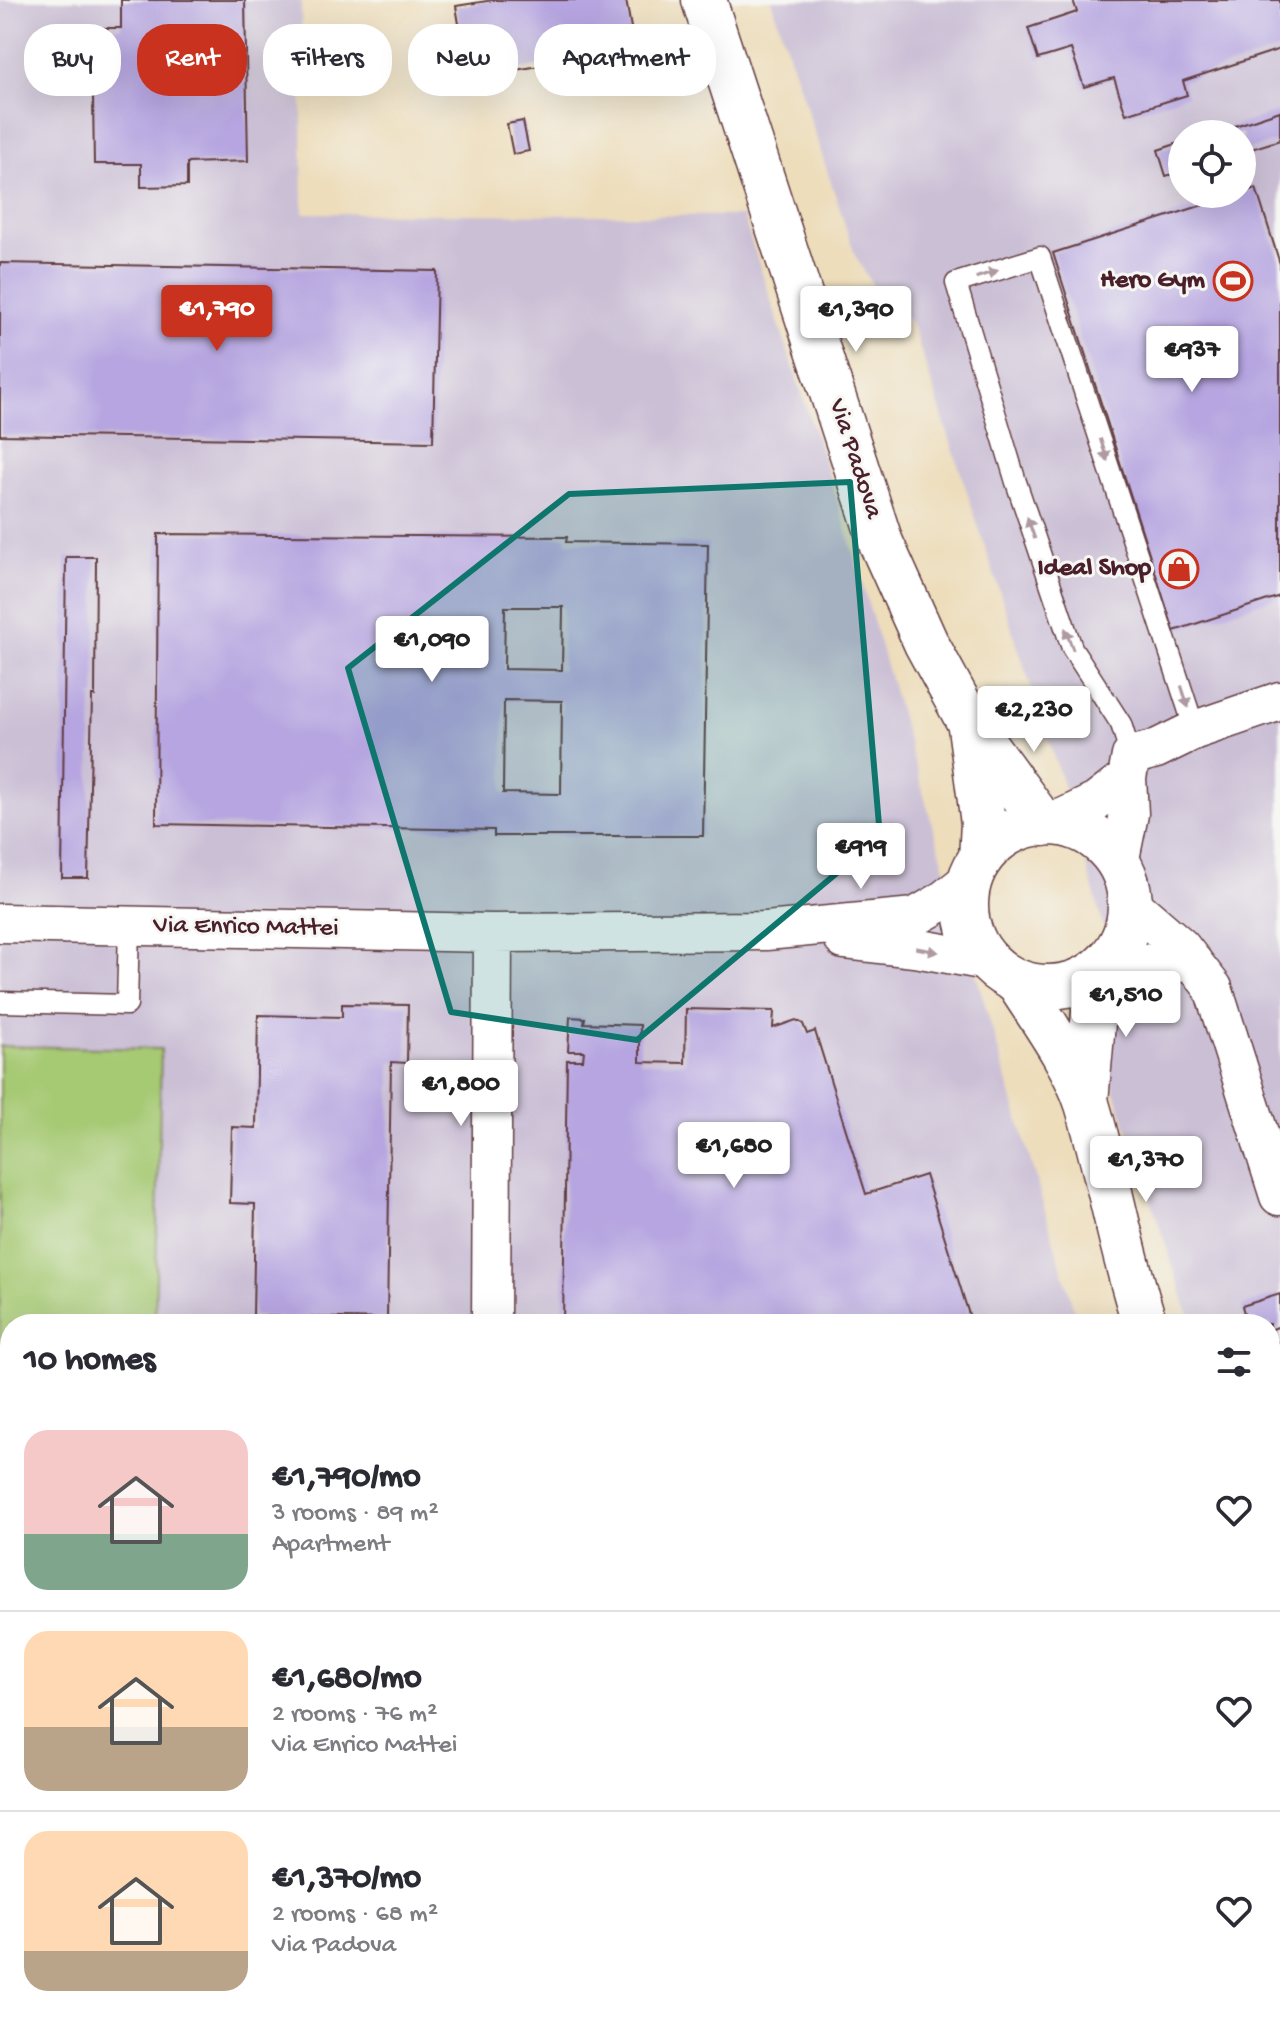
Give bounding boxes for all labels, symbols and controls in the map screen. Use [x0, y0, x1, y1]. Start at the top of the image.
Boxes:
chip: Buy [24, 24, 121, 96]
chip: Rent [137, 24, 247, 96]
chip: Filters [263, 24, 392, 96]
chip: New [408, 24, 518, 96]
chip: Apartment [534, 24, 716, 96]
map controls [1168, 120, 1256, 208]
button: locate [1168, 120, 1256, 208]
sports icon: Hero Gym [1212, 260, 1254, 302]
place label: Hero Gym [1100, 266, 1206, 297]
one-way arrow [975, 267, 999, 279]
pin: €1,790 [152, 285, 282, 353]
pin: €1,390 [791, 286, 921, 354]
text: €1,790 [179, 295, 255, 326]
text: €1,390 [818, 296, 894, 327]
pin: €937 [1145, 326, 1239, 394]
text: €937 [1164, 336, 1220, 367]
street label: Via Padova [820, 394, 888, 524]
one-way arrow [1098, 439, 1110, 463]
one-way arrow [1025, 516, 1037, 540]
shop icon: Ideal Shop [1158, 548, 1200, 590]
place label: Ideal Shop [1037, 554, 1151, 585]
pin: €1,090 [367, 616, 497, 684]
text: €1,090 [394, 626, 470, 657]
one-way arrow [1062, 627, 1075, 651]
pin: €2,230 [969, 686, 1099, 754]
one-way arrow [1179, 686, 1191, 710]
text: €2,230 [995, 696, 1073, 727]
pin: €919 [814, 823, 908, 891]
text: €919 [835, 833, 887, 864]
street label: Via Enrico Mattei [152, 911, 339, 945]
one-way arrow [914, 944, 939, 957]
pin: €1,510 [1061, 971, 1191, 1039]
text: €1,510 [1089, 981, 1163, 1012]
pin: €1,800 [396, 1060, 526, 1128]
text: €1,800 [422, 1070, 500, 1101]
pin: €1,680 [669, 1122, 799, 1190]
text: €1,680 [696, 1132, 772, 1163]
pin: €1,370 [1081, 1136, 1211, 1204]
text: €1,370 [1108, 1146, 1184, 1177]
icon: filters [1212, 1340, 1256, 1384]
text: 10 homes [24, 1342, 155, 1382]
text: €1,790/mo [272, 1459, 421, 1499]
icon: home [88, 1462, 184, 1558]
icon: heart [1212, 1488, 1256, 1532]
text: 3 rooms · 89 m² [272, 1499, 439, 1530]
text: Apartment [272, 1530, 389, 1561]
text: €1,680/mo [272, 1660, 422, 1700]
icon: home [88, 1663, 184, 1759]
icon: heart [1212, 1689, 1256, 1733]
text: 2 rooms · 76 m² [272, 1700, 437, 1731]
text: Via Enrico Mattei [272, 1731, 457, 1762]
text: €1,370/mo [272, 1860, 421, 1900]
icon: home [88, 1863, 184, 1959]
icon: heart [1212, 1889, 1256, 1933]
text: 2 rooms · 68 m² [272, 1900, 438, 1931]
text: Via Padova [272, 1931, 396, 1962]

